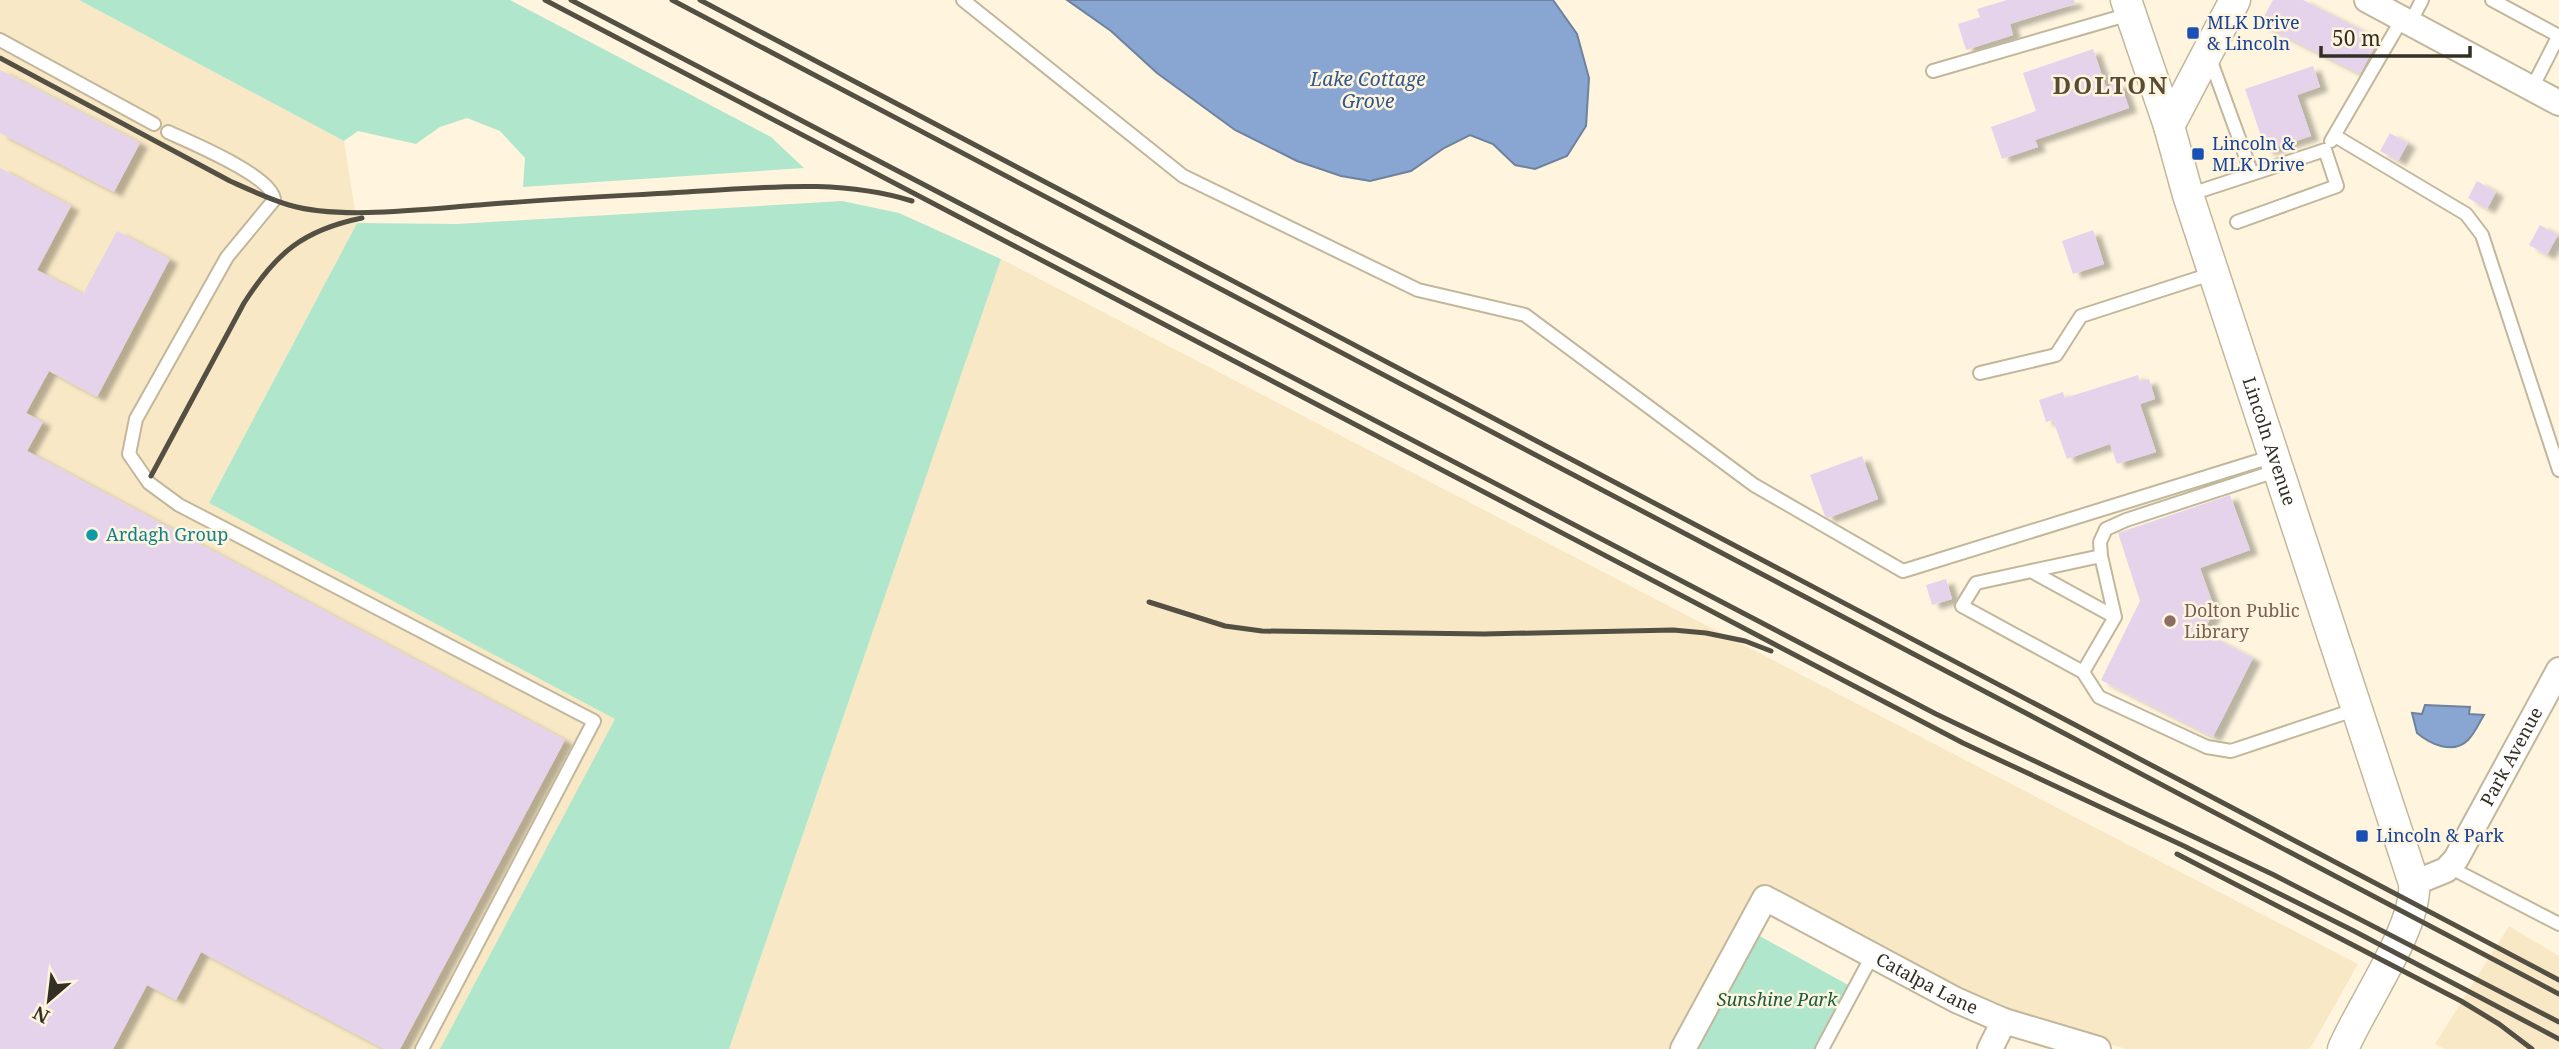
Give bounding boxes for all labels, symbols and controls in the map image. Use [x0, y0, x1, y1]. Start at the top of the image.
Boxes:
place label: MLK Drive & Lincoln [2207, 10, 2300, 55]
scale bar [2321, 14, 2470, 58]
text: 50 m [2332, 24, 2381, 52]
marker: MLK Drive & Lincoln [2185, 25, 2201, 41]
water label: Lake Cottage Grove [1309, 66, 1426, 114]
district label: DOLTON [2053, 68, 2169, 101]
place label: Lincoln & MLK Drive [2212, 131, 2305, 176]
marker: Lincoln & MLK Drive [2190, 146, 2206, 162]
street label: Lincoln Avenue [2238, 374, 2302, 509]
place label: Ardagh Group [106, 522, 228, 546]
marker: Ardagh Group [84, 527, 100, 543]
place label: Dolton Public Library [2184, 598, 2300, 643]
marker: Dolton Public Library [2162, 613, 2178, 629]
street label: Park Avenue [2474, 702, 2548, 810]
place label: Lincoln & Park [2376, 823, 2504, 847]
marker: Lincoln & Park [2354, 828, 2370, 844]
street label: Catalpa Lane [1872, 946, 1982, 1019]
north arrow [14, 965, 84, 1035]
park label: Sunshine Park [1717, 987, 1838, 1011]
text: N [28, 1000, 54, 1030]

